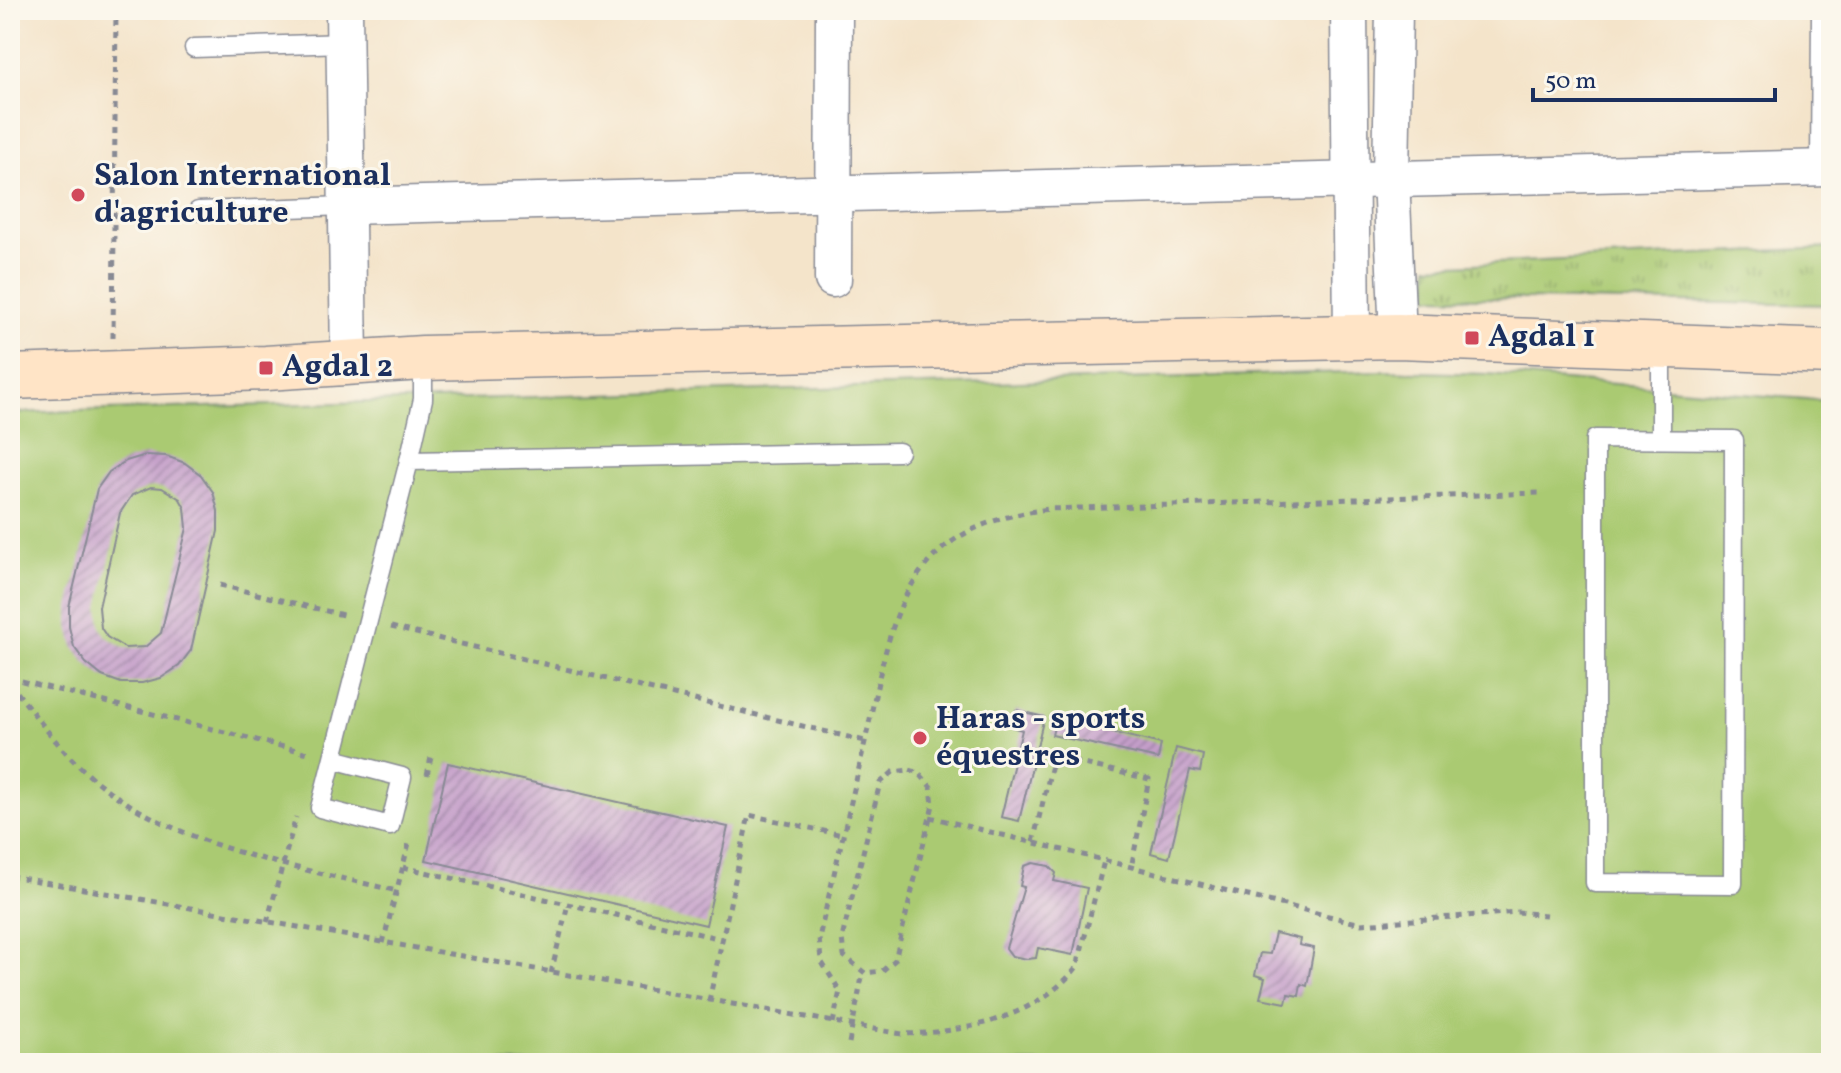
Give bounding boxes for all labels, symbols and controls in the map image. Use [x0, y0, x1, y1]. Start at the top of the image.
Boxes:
scale bar [1533, 52, 1775, 102]
text: 50 m [1545, 65, 1597, 99]
place label: Salon International d'agriculture [94, 155, 391, 236]
marker: Salon International d'agriculture [69, 186, 87, 204]
place label: Agdal 1 [1488, 316, 1595, 360]
marker: Agdal 1 [1463, 329, 1481, 347]
place label: Agdal 2 [282, 346, 393, 390]
marker: Agdal 2 [257, 359, 275, 377]
place label: Haras - sports équestres [936, 698, 1145, 779]
marker: Haras - sports équestres [911, 729, 929, 747]

